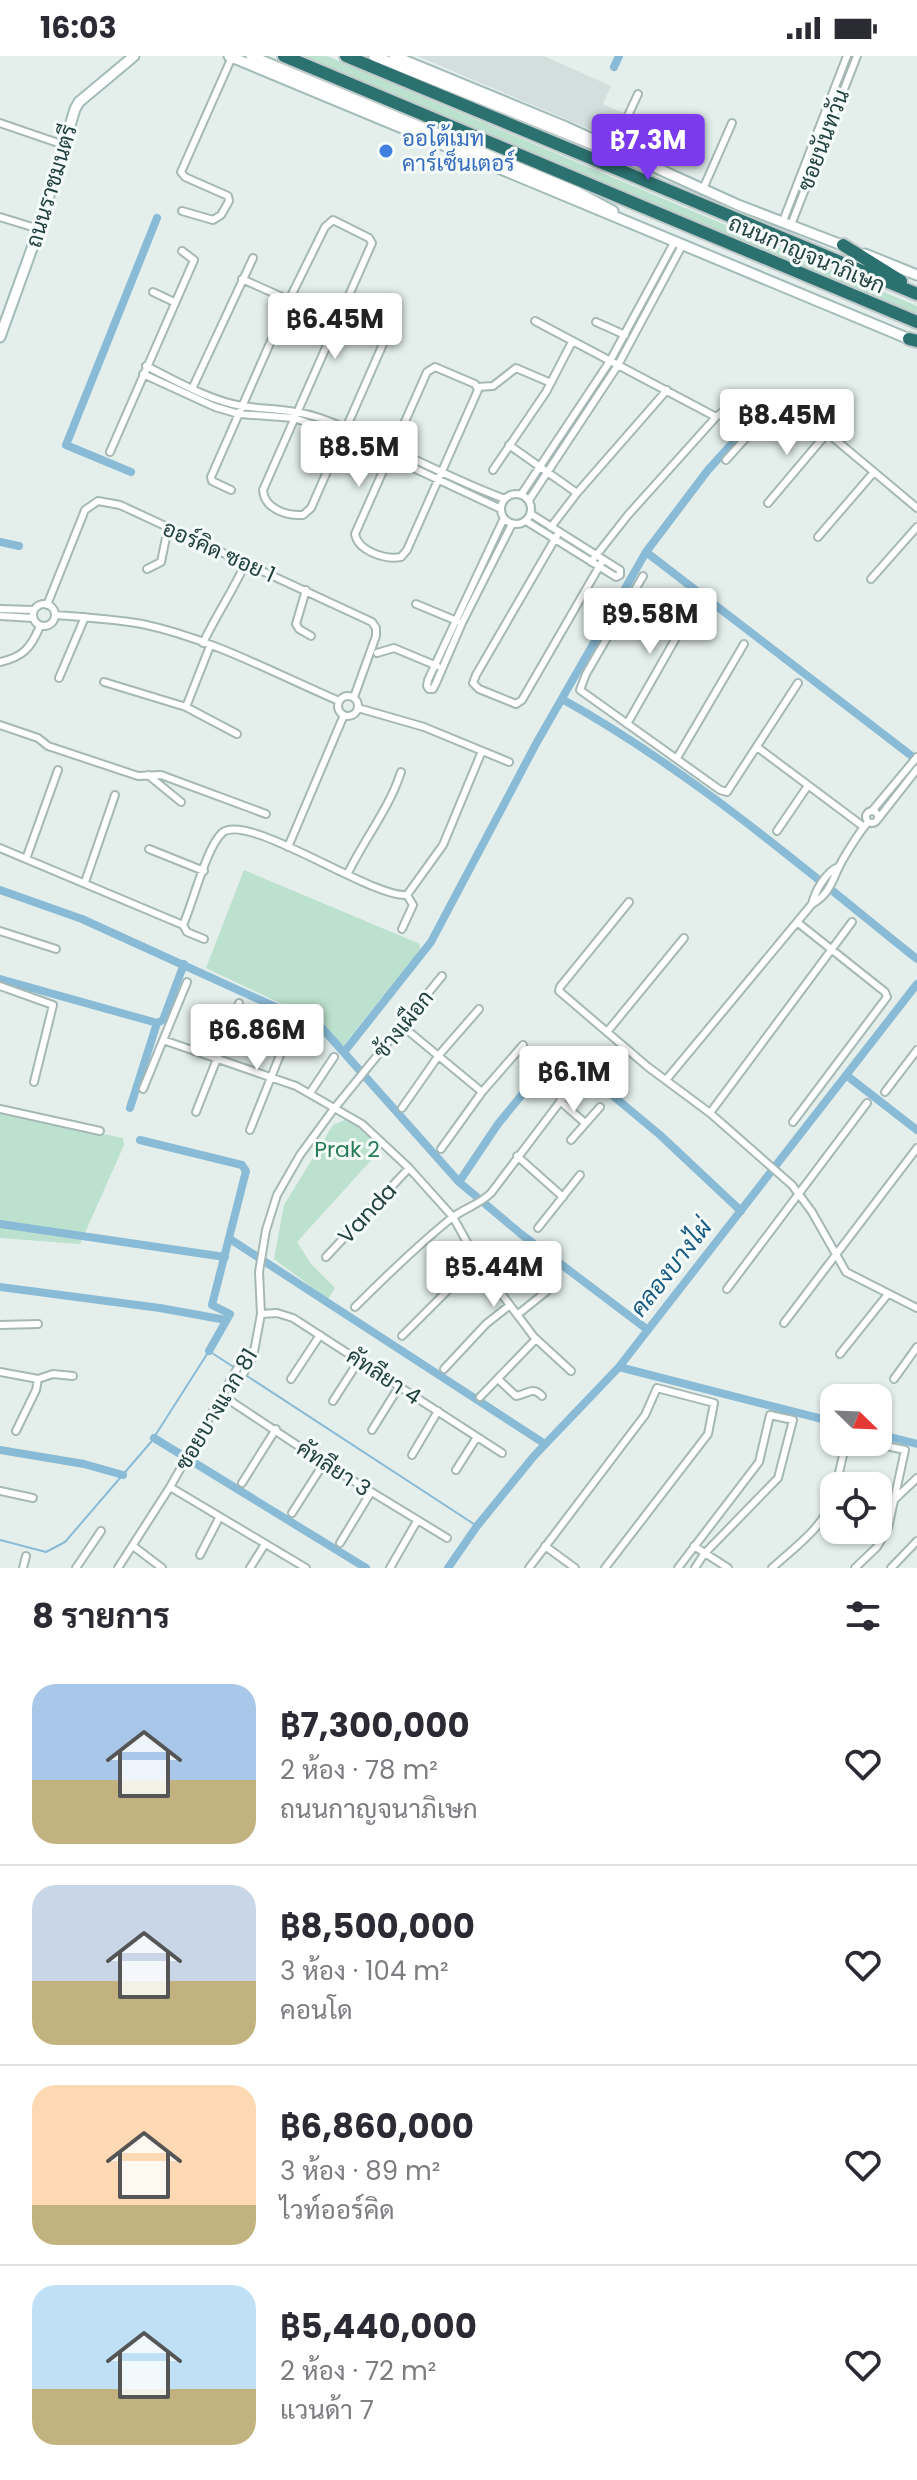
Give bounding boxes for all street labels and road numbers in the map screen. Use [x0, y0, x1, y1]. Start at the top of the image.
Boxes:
street label: ซอยนันทวัน [790, 85, 857, 196]
street label: ถนนราชมนตรี [18, 121, 85, 251]
street label: ถนนกาญจนาภิเษก [724, 208, 890, 301]
street label: ออร์คิด ซอย 1 [157, 513, 280, 590]
street label: ช้างเผือก [366, 983, 441, 1065]
street label: Vanda [331, 1176, 404, 1251]
street label: คัทลียา 4 [340, 1341, 427, 1412]
street label: ซอยบางแวก 81 [168, 1342, 265, 1476]
street label: คัทลียา 3 [291, 1433, 377, 1504]

